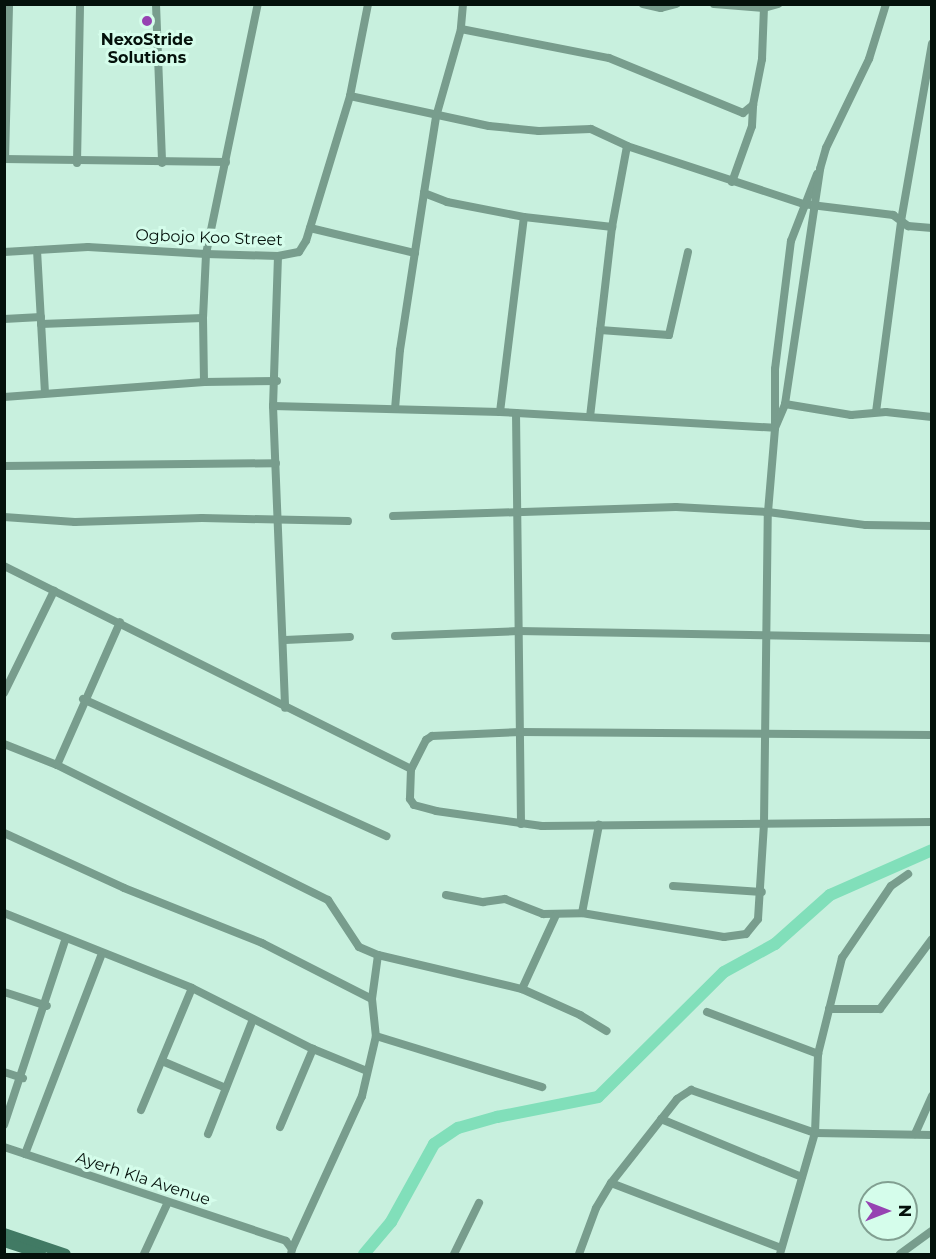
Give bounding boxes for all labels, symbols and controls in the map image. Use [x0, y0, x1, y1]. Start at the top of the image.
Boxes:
marker: NexoStride Solutions [140, 14, 154, 28]
place label: NexoStride Solutions [101, 30, 193, 68]
street label: Ogbojo Koo Street [135, 226, 283, 250]
street label: Ayerh Kla Avenue [73, 1148, 213, 1210]
north arrow [858, 1181, 918, 1241]
text: N [895, 1205, 914, 1217]

